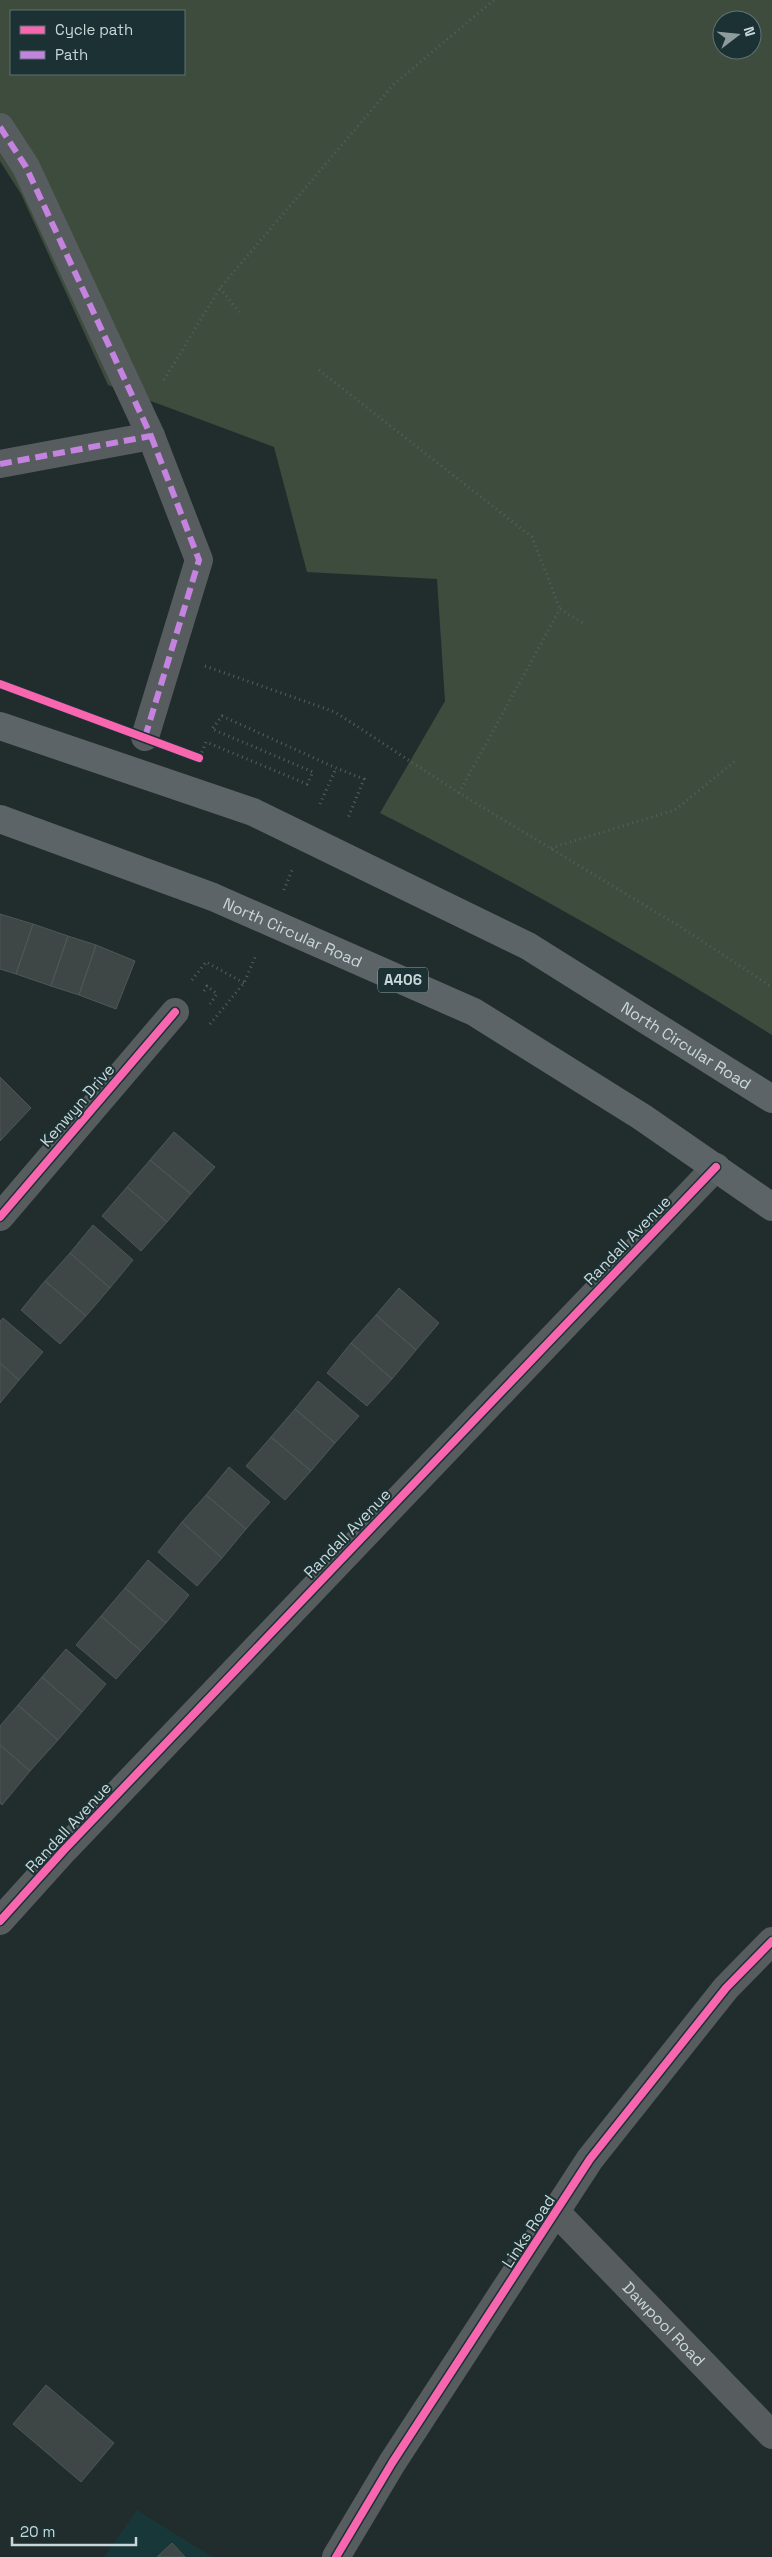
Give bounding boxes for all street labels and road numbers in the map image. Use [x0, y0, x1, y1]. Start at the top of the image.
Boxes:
street label: North Circular Road [220, 893, 365, 972]
road number: A406 [378, 968, 428, 992]
street label: North Circular Road [617, 997, 755, 1094]
street label: Kenwyn Drive [36, 1059, 119, 1151]
street label: Randall Avenue [579, 1191, 676, 1290]
street label: Randall Avenue [299, 1484, 396, 1583]
street label: Randall Avenue [21, 1777, 116, 1877]
street label: Links Road [497, 2191, 560, 2272]
street label: Dawpool Road [618, 2277, 710, 2371]

